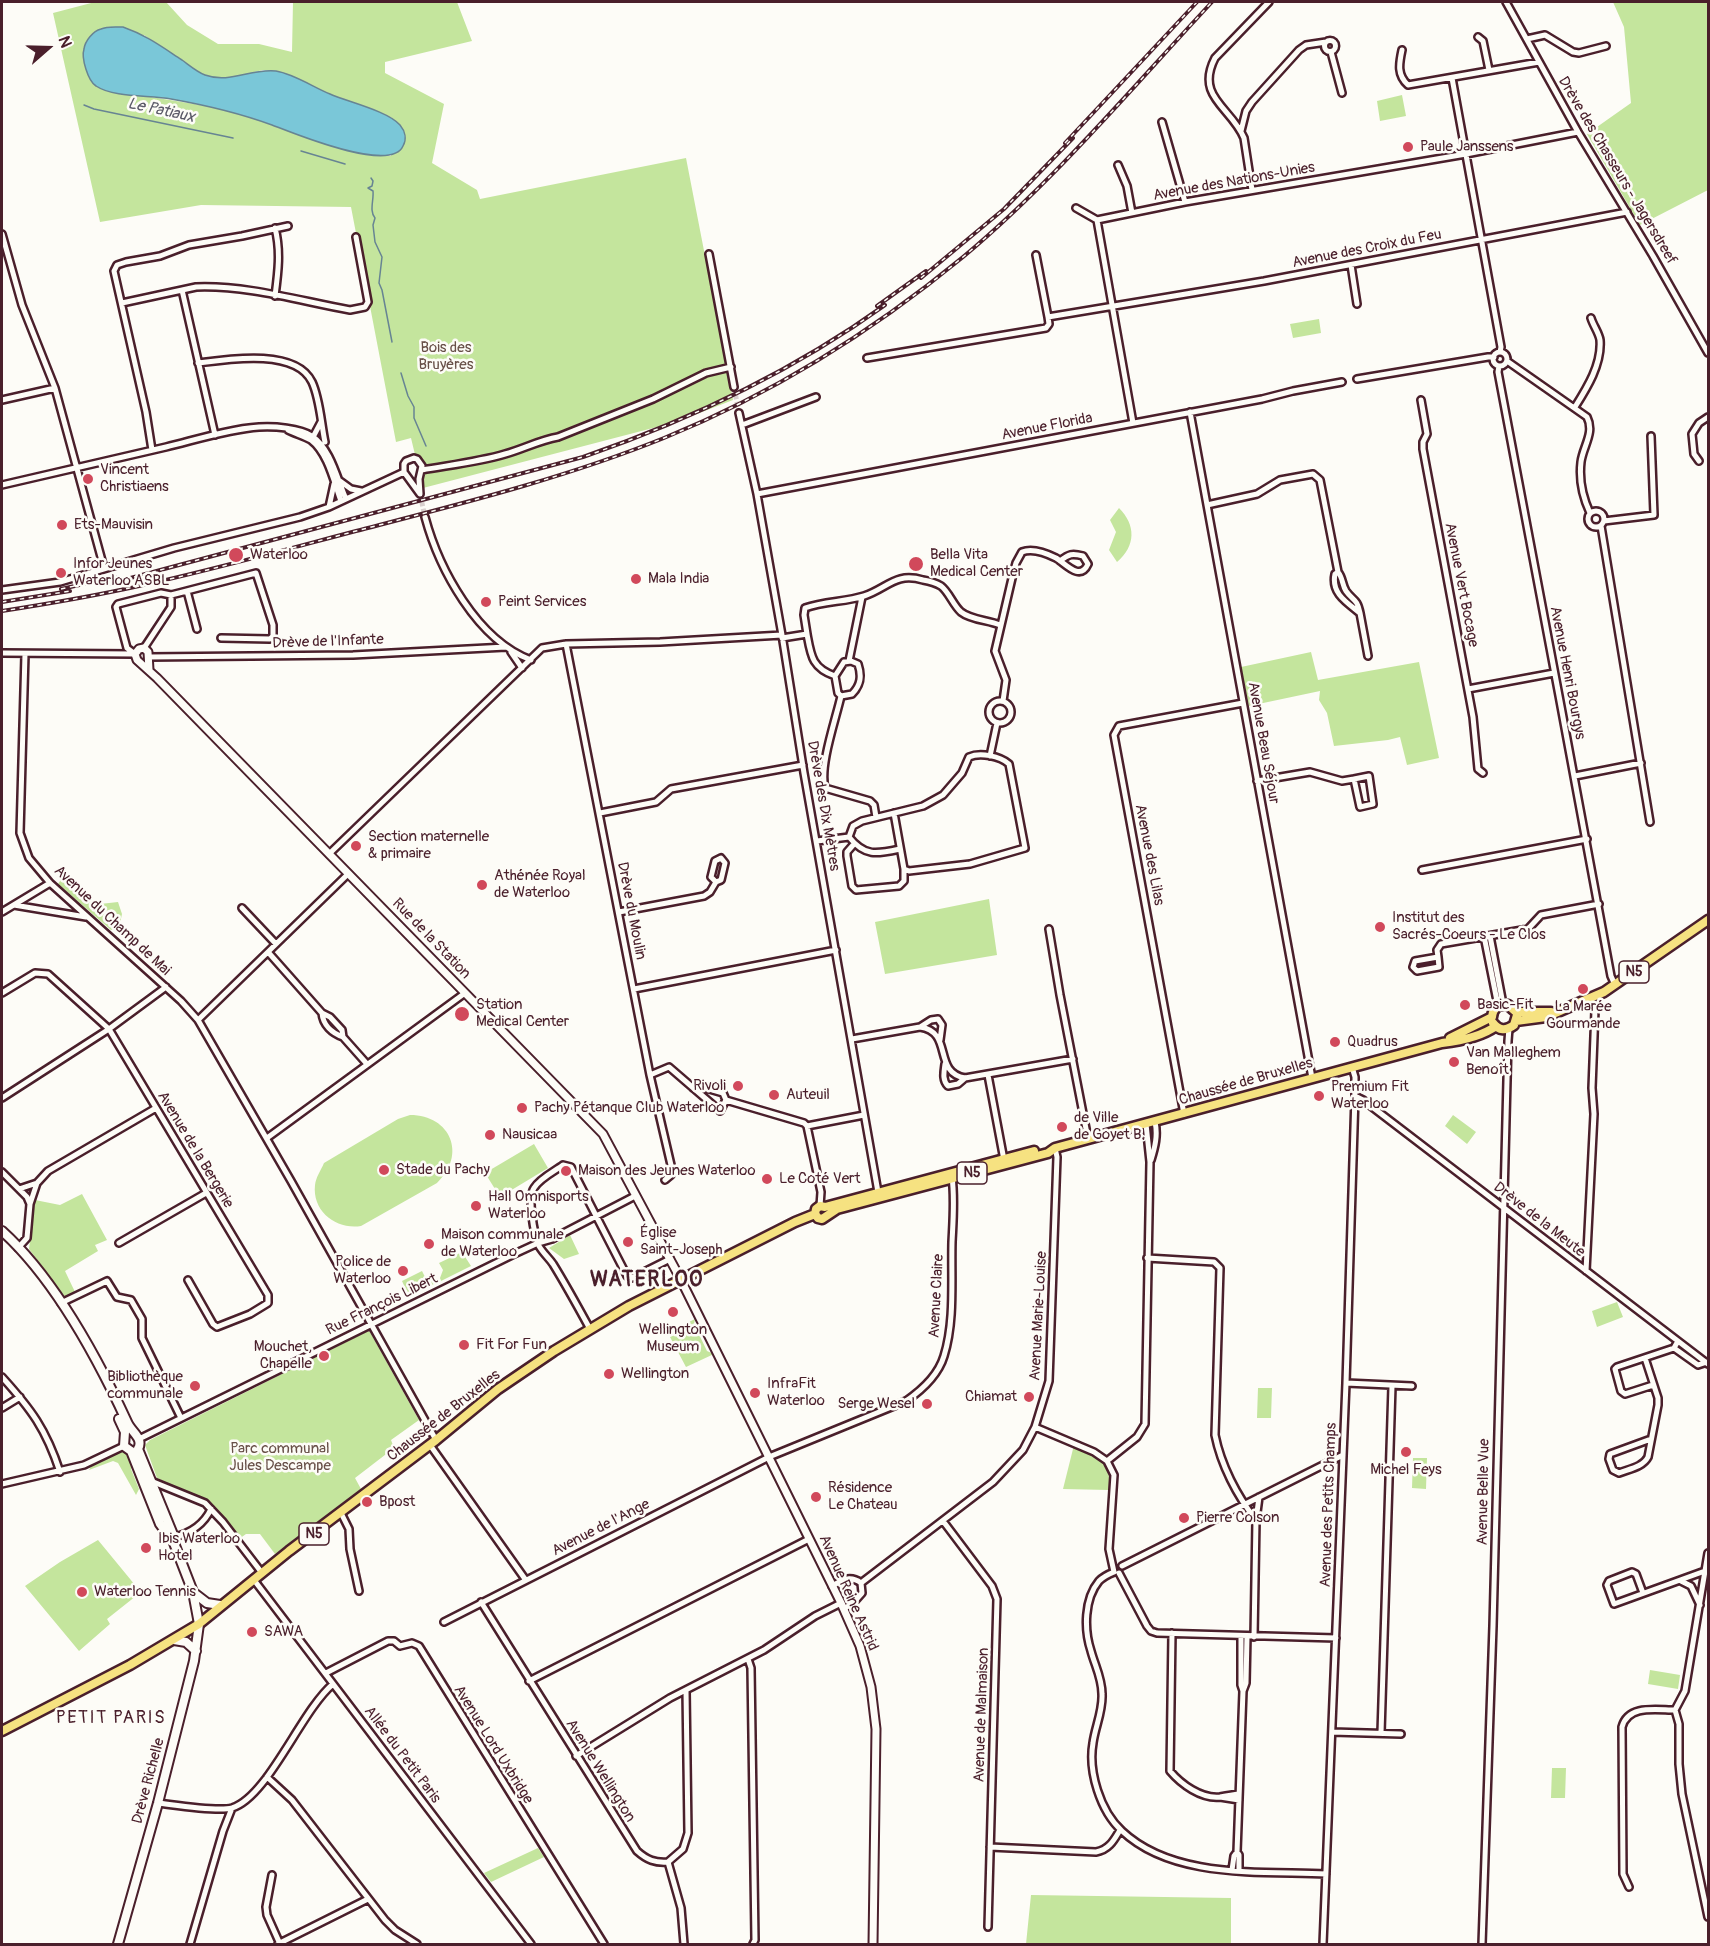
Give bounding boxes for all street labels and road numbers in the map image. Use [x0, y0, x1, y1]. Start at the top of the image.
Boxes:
street label: Drève des Chasseurs - Jagersdreef [1554, 74, 1680, 268]
street label: Avenue des Nations-Unies [1152, 159, 1316, 205]
street label: Avenue des Croix du Feu [1291, 226, 1443, 272]
street label: Avenue Florida [1000, 409, 1094, 445]
street label: Avenue Vert Bocage [1440, 521, 1482, 649]
street label: Avenue Henri Bourgys [1545, 605, 1589, 741]
street label: Drève de l'Infante [272, 631, 384, 653]
street label: Avenue Beau Séjour [1243, 680, 1283, 806]
street label: Drève des Dix Mètres [803, 740, 843, 872]
street label: Avenue des Lilas [1130, 803, 1168, 907]
street label: Drève du Moulin [613, 861, 649, 961]
street label: Avenue du Champ de Mai [50, 862, 174, 980]
street label: Rue de la Station [388, 895, 474, 983]
road number: N5 [1619, 961, 1649, 983]
street label: Chaussée de Bruxelles [1177, 1054, 1315, 1110]
street label: Avenue de la Bergerie [153, 1088, 237, 1212]
road number: N5 [957, 1162, 987, 1184]
street label: Drève de la Meute [1490, 1179, 1588, 1261]
street label: Avenue Marie-Louise [1027, 1251, 1051, 1381]
street label: Avenue Claire [926, 1253, 948, 1339]
street label: Rue François Libert [323, 1270, 441, 1340]
street label: Chaussée de Bruxelles [384, 1366, 504, 1466]
street label: Avenue des Petits Champs [1317, 1422, 1341, 1588]
street label: Avenue Belle Vue [1474, 1438, 1494, 1546]
street label: Avenue de l'Ange [549, 1496, 653, 1560]
road number: N5 [299, 1523, 329, 1545]
street label: Avenue Reine Astrid [814, 1532, 882, 1654]
street label: Avenue de Malmaison [971, 1647, 993, 1783]
street label: Avenue Lord Uxbridge [449, 1682, 537, 1808]
street label: Allée du Petit Paris [360, 1703, 444, 1807]
street label: Avenue Wellington [561, 1716, 639, 1826]
street label: Drève Richelle [129, 1736, 169, 1826]

